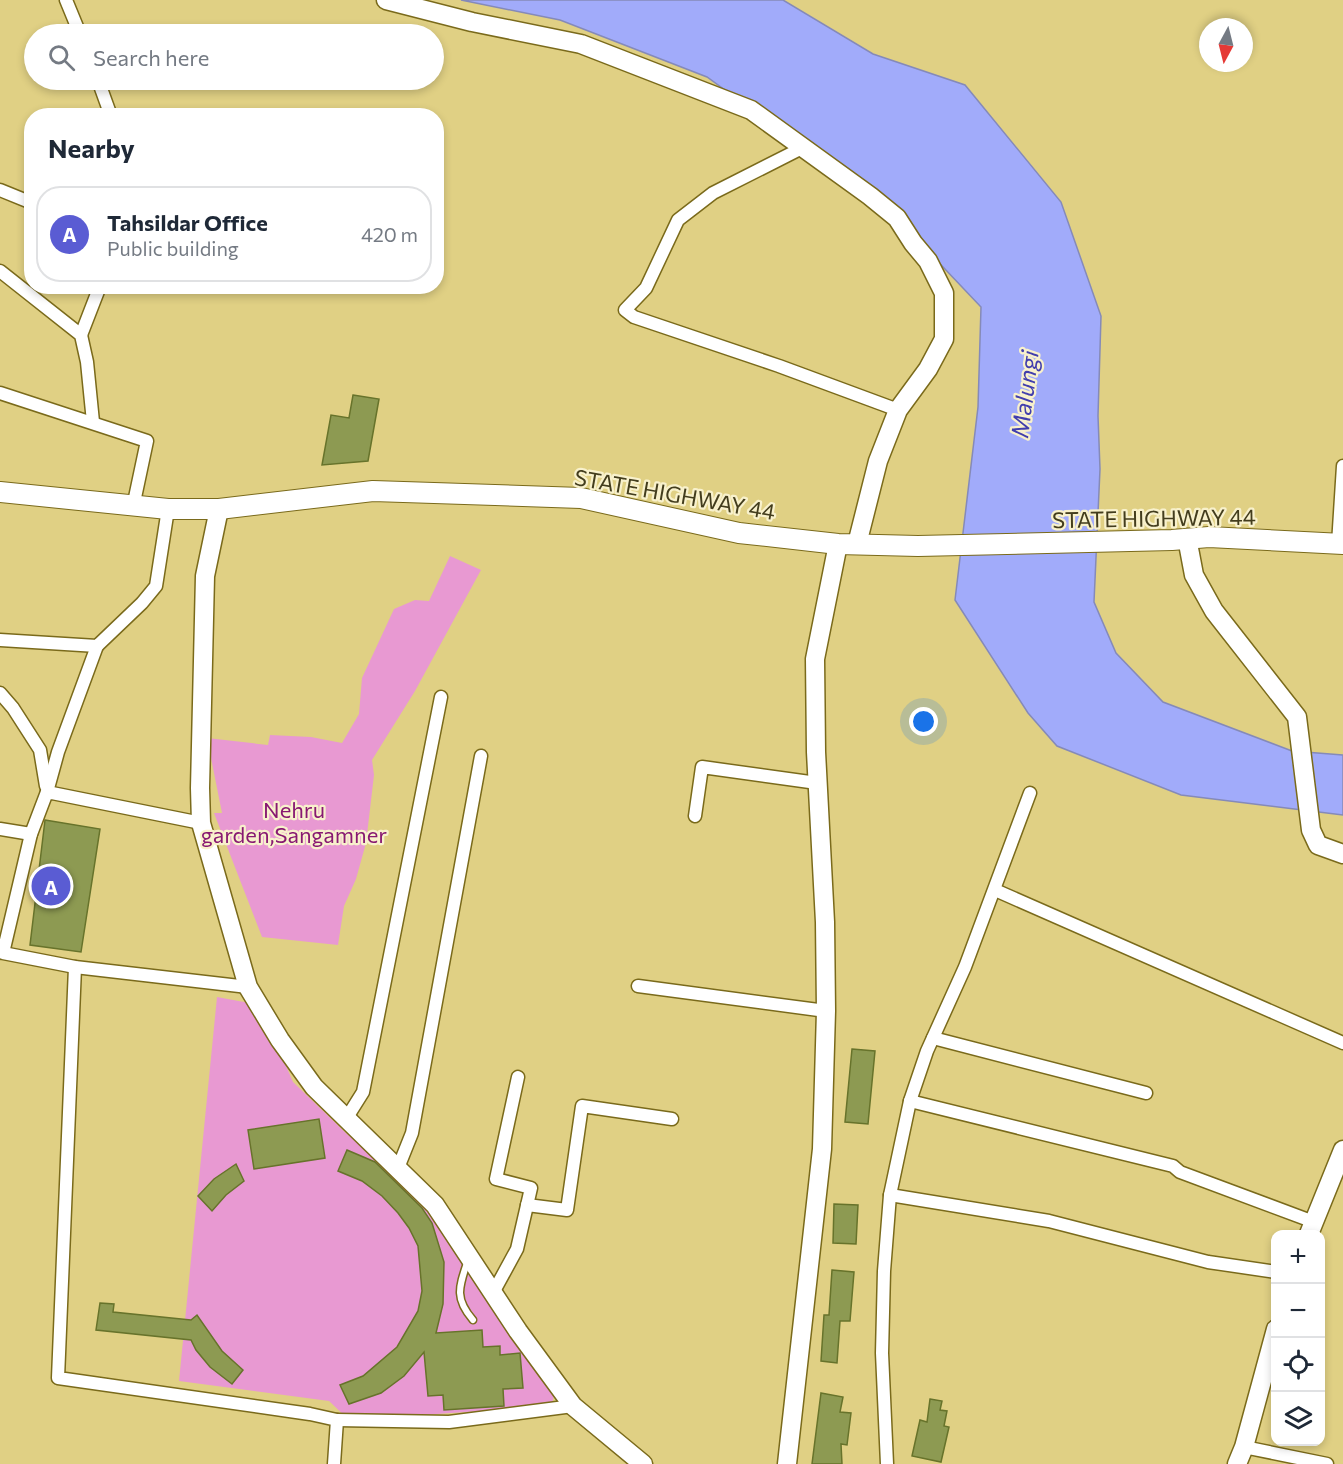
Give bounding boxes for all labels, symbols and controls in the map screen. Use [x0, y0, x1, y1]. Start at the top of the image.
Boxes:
north arrow [1199, 18, 1253, 72]
search box [24, 24, 444, 90]
icon: search [45, 41, 78, 74]
text: Search here [93, 44, 209, 71]
text: Nearby [48, 132, 135, 163]
text: Tahsildar Office [107, 209, 268, 236]
text: A [62, 222, 77, 246]
text: 420 m [361, 222, 418, 246]
text: Public building [107, 236, 239, 260]
water label: Malungi [1004, 348, 1044, 439]
street label: STATE HIGHWAY 44 [572, 463, 778, 525]
street label: STATE HIGHWAY 44 [1052, 503, 1256, 533]
your location [909, 707, 938, 736]
park label: Nehru garden,Sangamner [201, 796, 387, 848]
pin: A [32, 864, 70, 908]
map controls [1271, 1230, 1325, 1446]
button: + [1271, 1230, 1325, 1284]
button: − [1271, 1284, 1325, 1338]
button: locate [1271, 1338, 1325, 1392]
button: layers [1271, 1392, 1325, 1446]

